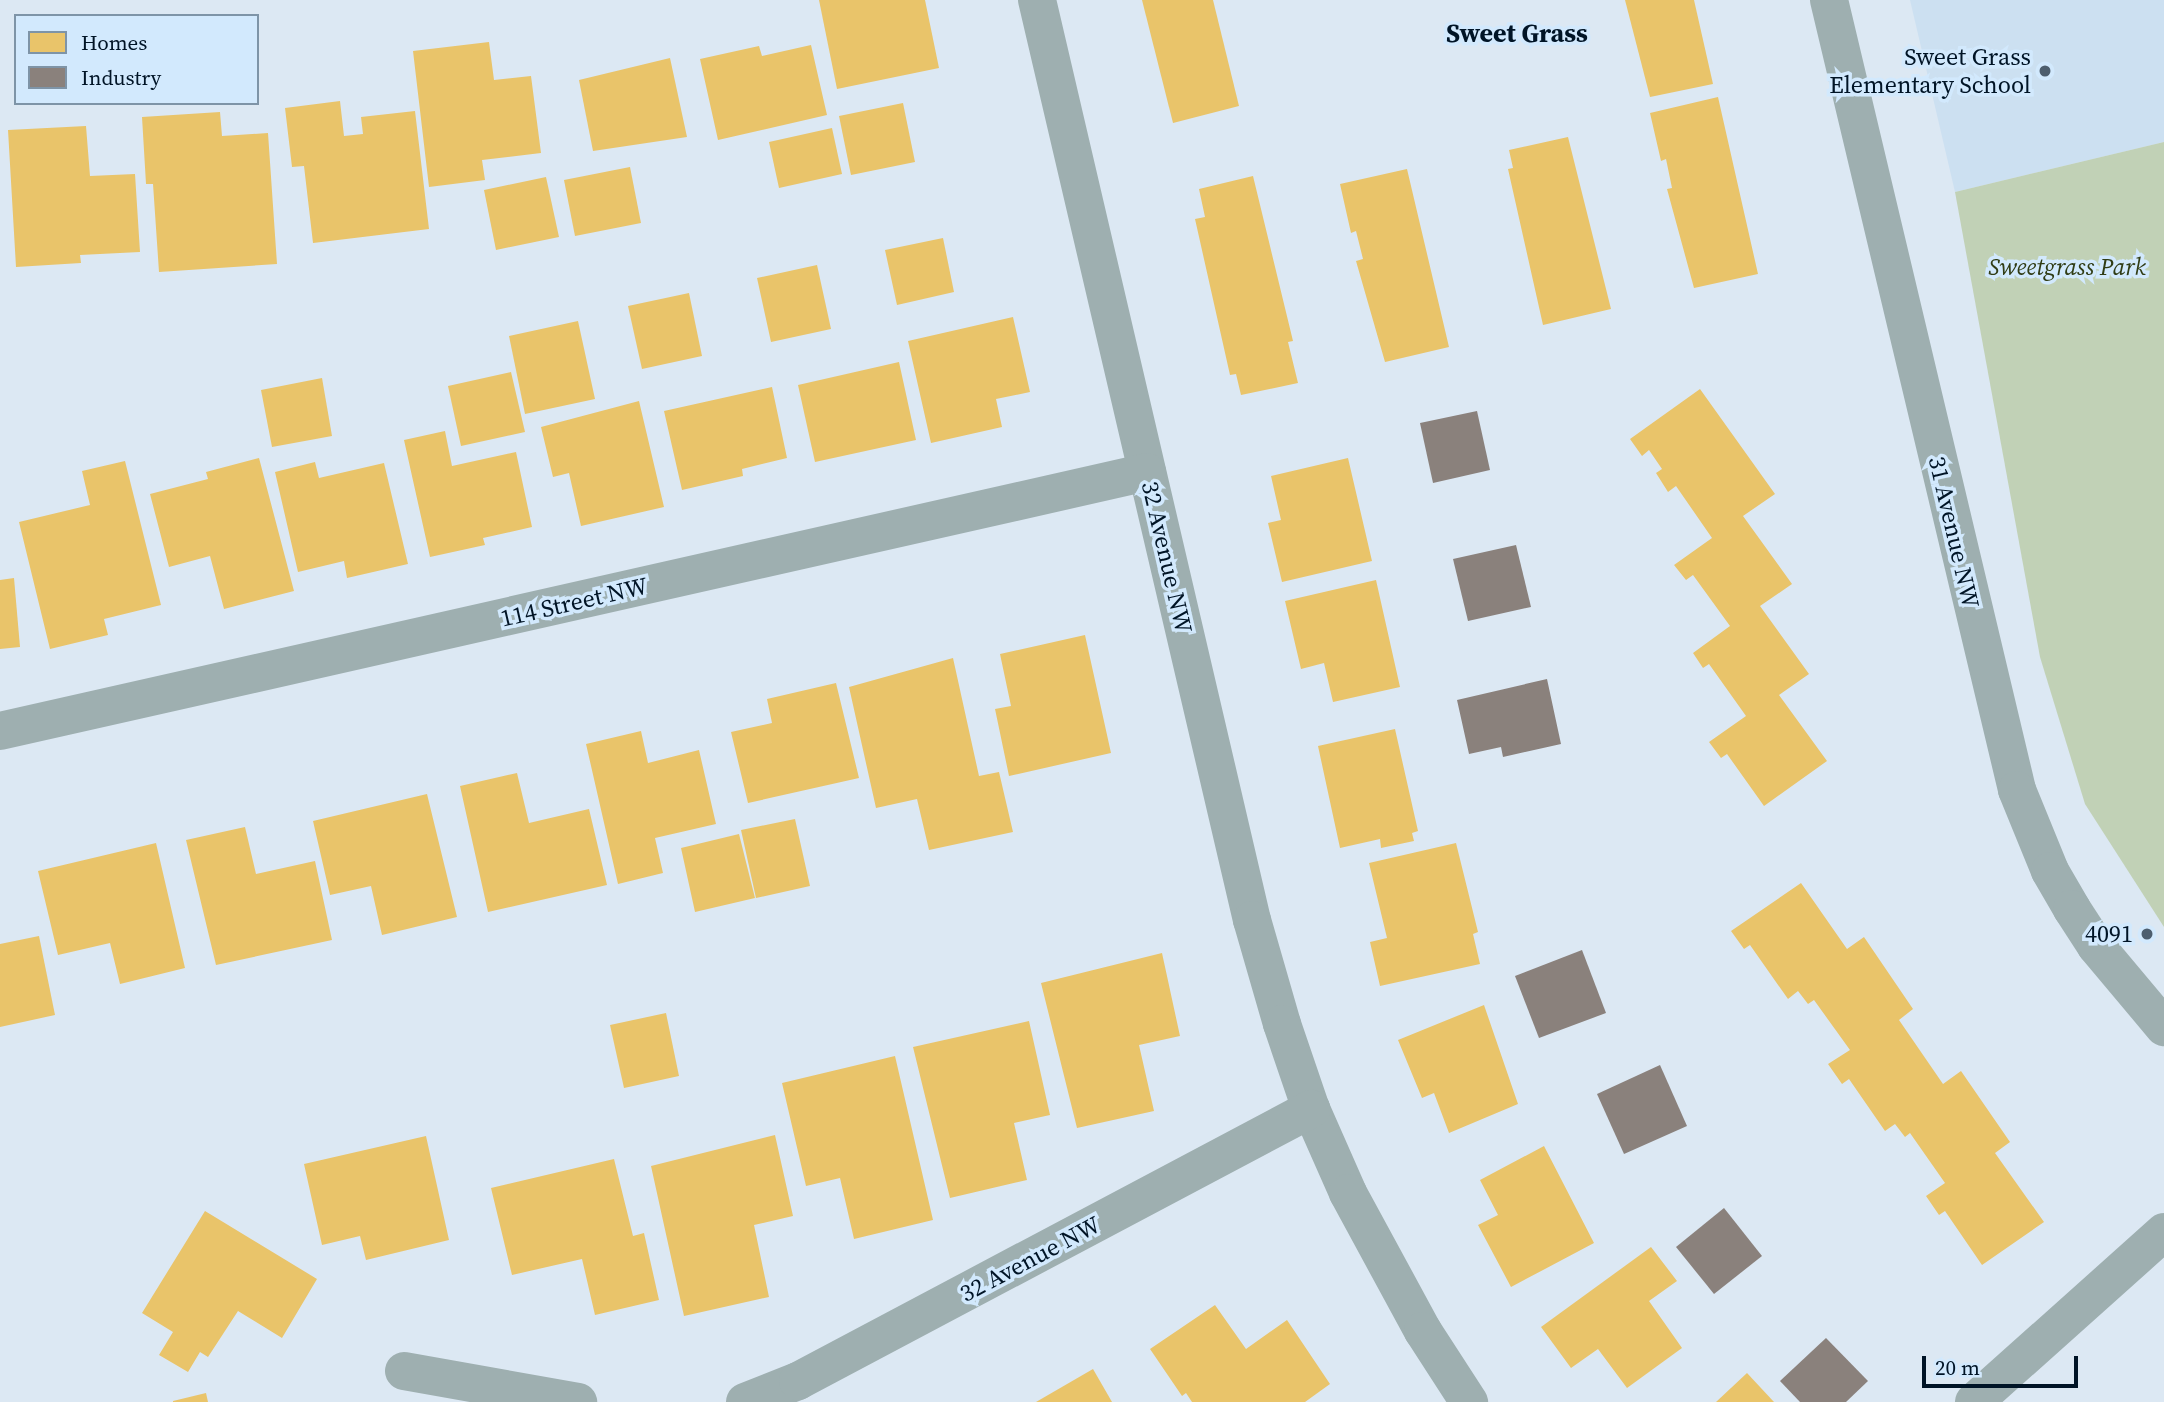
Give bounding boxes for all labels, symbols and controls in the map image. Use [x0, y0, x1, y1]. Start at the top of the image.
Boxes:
legend [14, 14, 259, 105]
district label: Sweet Grass [1446, 18, 1588, 50]
text: Homes [81, 28, 147, 57]
place label: Sweet Grass Elementary School [1829, 43, 2031, 99]
text: Industry [81, 63, 161, 92]
marker: Sweet Grass Elementary School [2037, 63, 2053, 79]
park label: Sweetgrass Park [1988, 253, 2146, 281]
street label: 31 Avenue NW [1923, 453, 1985, 611]
street label: 32 Avenue NW [1136, 478, 1198, 636]
street label: 114 Street NW [498, 571, 650, 633]
place label: 4091 [2085, 920, 2133, 948]
marker: 4091 [2139, 926, 2155, 942]
street label: 32 Avenue NW [955, 1210, 1105, 1308]
scale bar [1926, 1342, 2082, 1386]
text: 20 m [1935, 1353, 1980, 1382]

